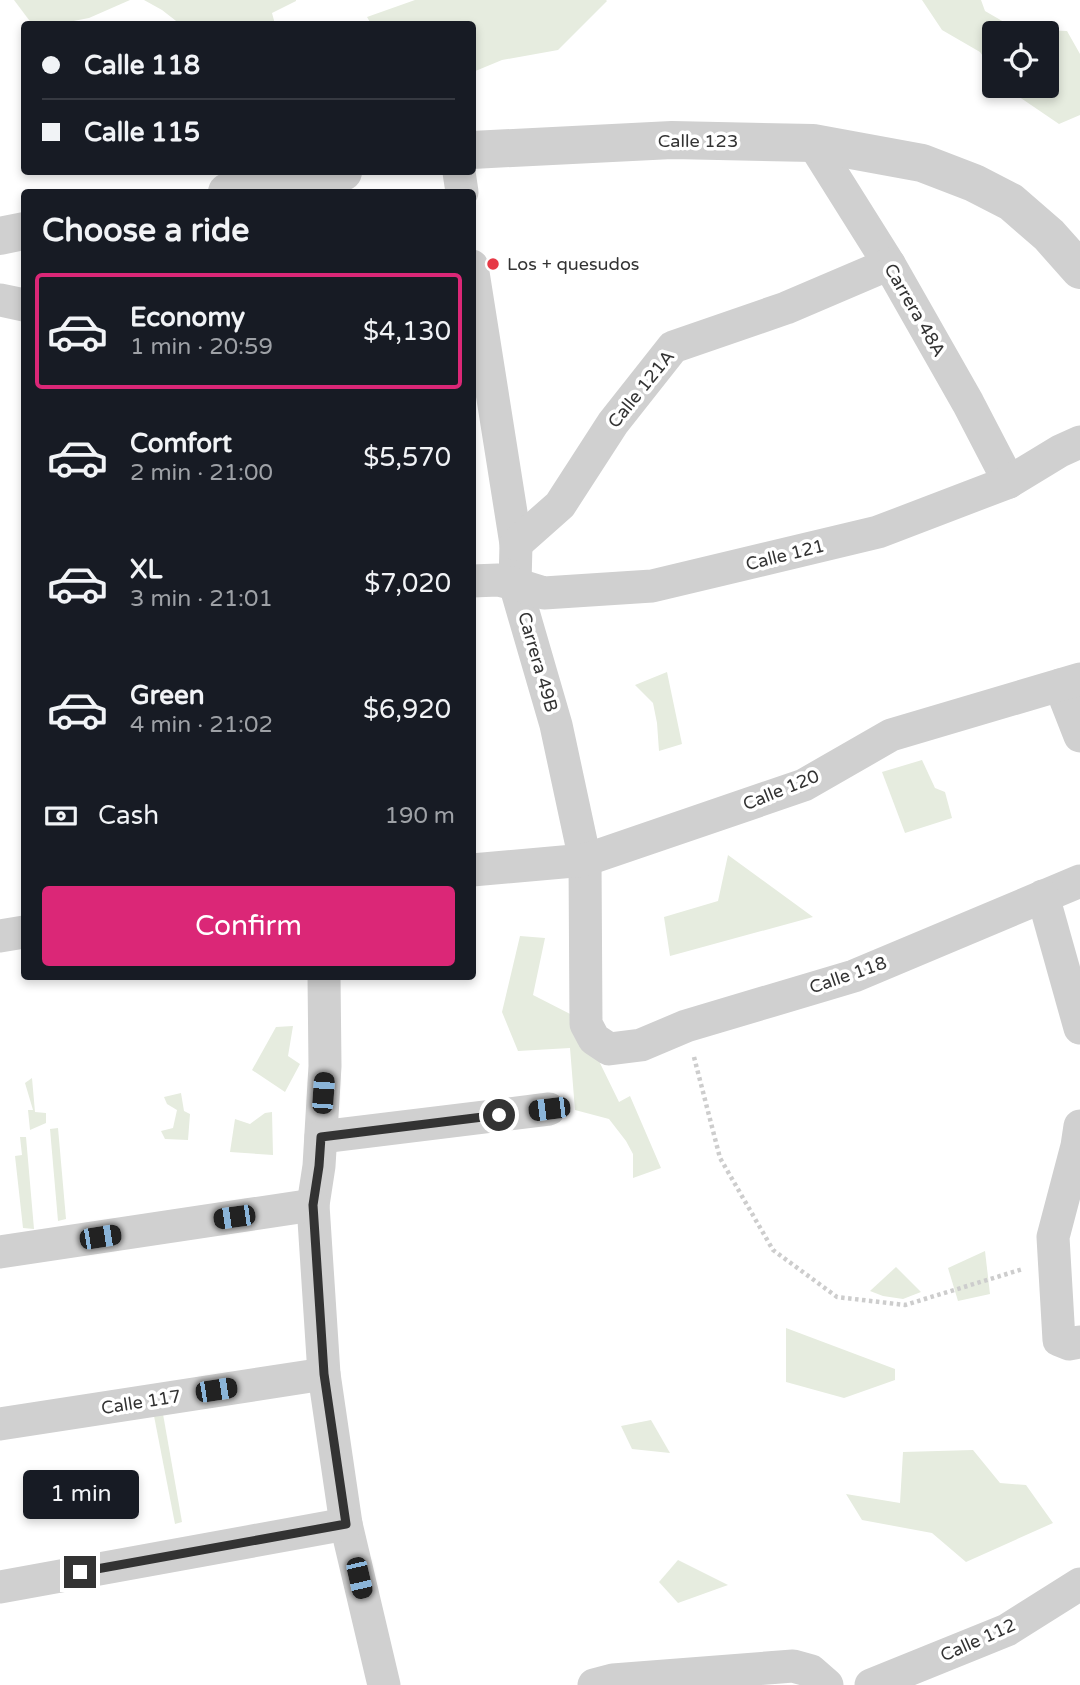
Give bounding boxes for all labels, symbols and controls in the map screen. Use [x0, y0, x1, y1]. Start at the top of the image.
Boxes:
map controls [982, 21, 1059, 98]
button: locate [982, 21, 1059, 98]
text: Calle 118 [84, 50, 200, 81]
text: Calle 115 [84, 117, 200, 148]
street label: Calle 123 [658, 130, 738, 152]
text: Choose a ride [42, 212, 249, 250]
place label: Los + quesudos [507, 253, 639, 275]
marker: Los + quesudos [485, 256, 501, 272]
street label: Carrera 48A [879, 259, 951, 361]
icon: car [46, 300, 109, 363]
text: Economy [130, 302, 245, 333]
text: $4,130 [363, 316, 451, 347]
text: 1 min · 20:59 [130, 333, 273, 361]
street label: Calle 121A [603, 346, 679, 432]
icon: car [46, 426, 109, 489]
text: Comfort [130, 428, 232, 459]
text: $5,570 [363, 442, 451, 473]
text: 2 min · 21:00 [130, 459, 273, 487]
street label: Calle 121 [743, 535, 827, 575]
icon: car [46, 552, 109, 615]
text: XL [130, 554, 162, 585]
text: $7,020 [364, 568, 451, 599]
text: 3 min · 21:01 [130, 585, 273, 613]
street label: Carrera 49B [513, 609, 563, 715]
icon: car [46, 678, 109, 741]
text: Green [130, 680, 205, 711]
text: $6,920 [363, 694, 451, 725]
text: 4 min · 21:02 [130, 711, 273, 739]
street label: Calle 120 [740, 765, 822, 815]
icon: cash [42, 797, 80, 835]
text: Cash [98, 800, 159, 831]
text: 190 m [385, 802, 455, 830]
button: Confirm [42, 886, 455, 966]
street label: Calle 118 [806, 952, 890, 998]
car [312, 1071, 335, 1115]
car [527, 1096, 572, 1122]
route start [483, 1099, 515, 1131]
car [212, 1204, 257, 1230]
car [78, 1223, 123, 1251]
car [194, 1376, 239, 1404]
street label: Calle 117 [100, 1385, 182, 1419]
callout: 1 min [22, 1470, 138, 1520]
text: 1 min [50, 1480, 112, 1508]
car [345, 1555, 374, 1601]
route end [64, 1556, 96, 1588]
street label: Calle 112 [937, 1614, 1019, 1666]

